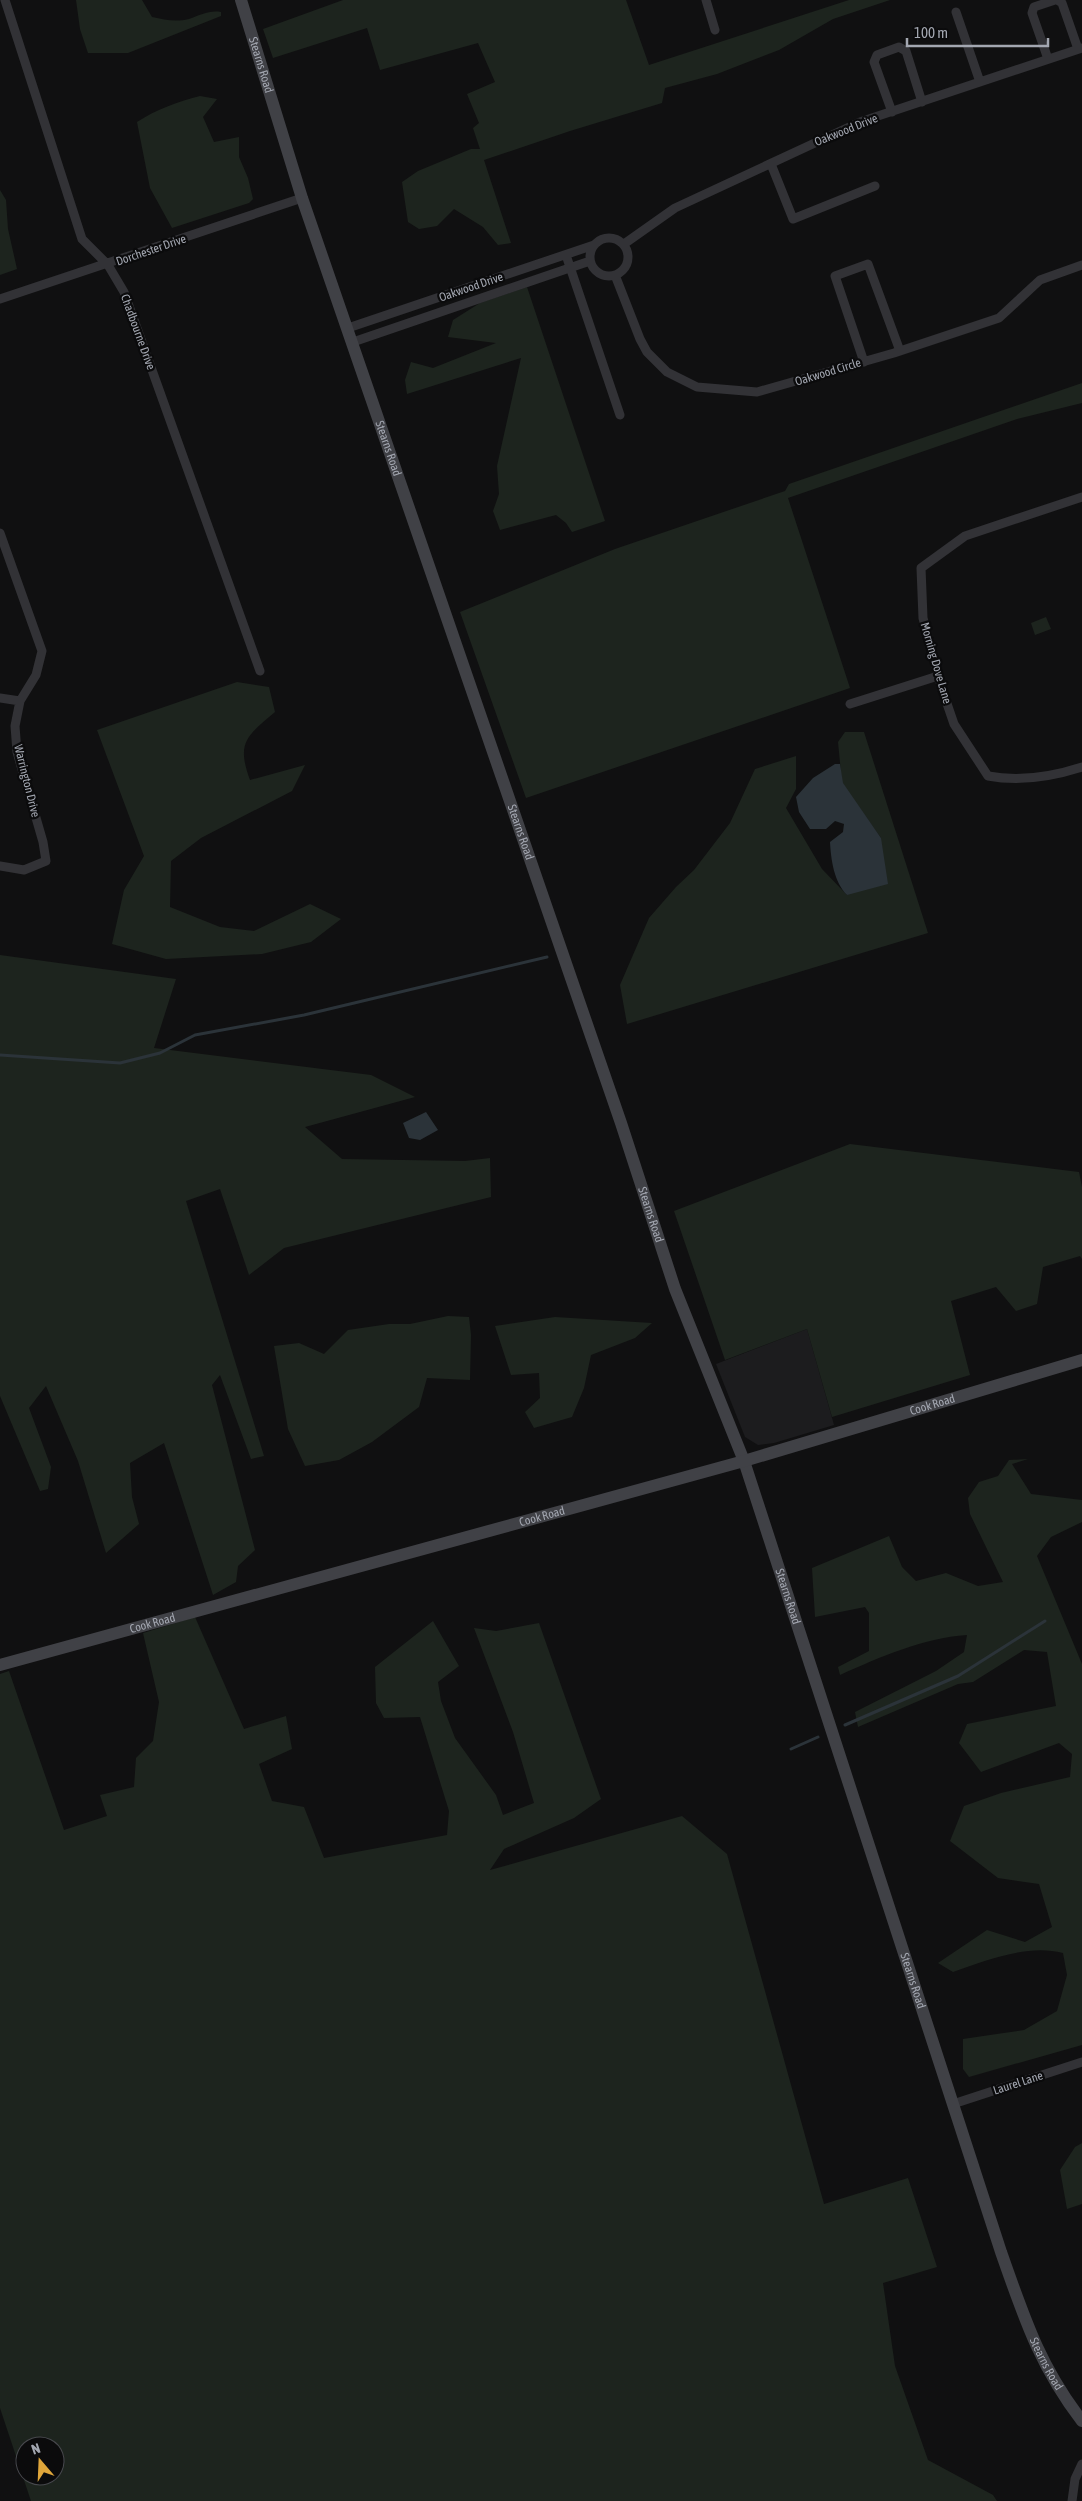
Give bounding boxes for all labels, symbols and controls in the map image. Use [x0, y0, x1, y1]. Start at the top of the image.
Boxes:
scale bar [907, 15, 1048, 47]
text: 100 m [914, 24, 948, 41]
street label: Stearns Road [246, 35, 276, 95]
street label: Oakwood Drive [812, 111, 880, 149]
street label: Dorchester Drive [114, 231, 188, 269]
street label: Oakwood Drive [437, 270, 505, 304]
street label: Chadbourne Drive [118, 292, 158, 372]
street label: Oakwood Circle [793, 355, 863, 389]
street label: Stearns Road [372, 419, 404, 478]
street label: Morning Dove Lane [918, 621, 954, 705]
street label: Warrington Drive [11, 743, 43, 819]
street label: Stearns Road [505, 803, 537, 862]
street label: Stearns Road [635, 1185, 666, 1244]
street label: Cook Road [908, 1391, 957, 1418]
street label: Cook Road [518, 1503, 566, 1529]
street label: Stearns Road [772, 1567, 804, 1626]
street label: Cook Road [128, 1610, 177, 1636]
street label: Stearns Road [897, 1951, 928, 2010]
street label: Laurel Lane [991, 2068, 1045, 2098]
street label: Stearns Road [1027, 2335, 1066, 2393]
north arrow [15, 2436, 65, 2486]
text: N [29, 2440, 42, 2458]

